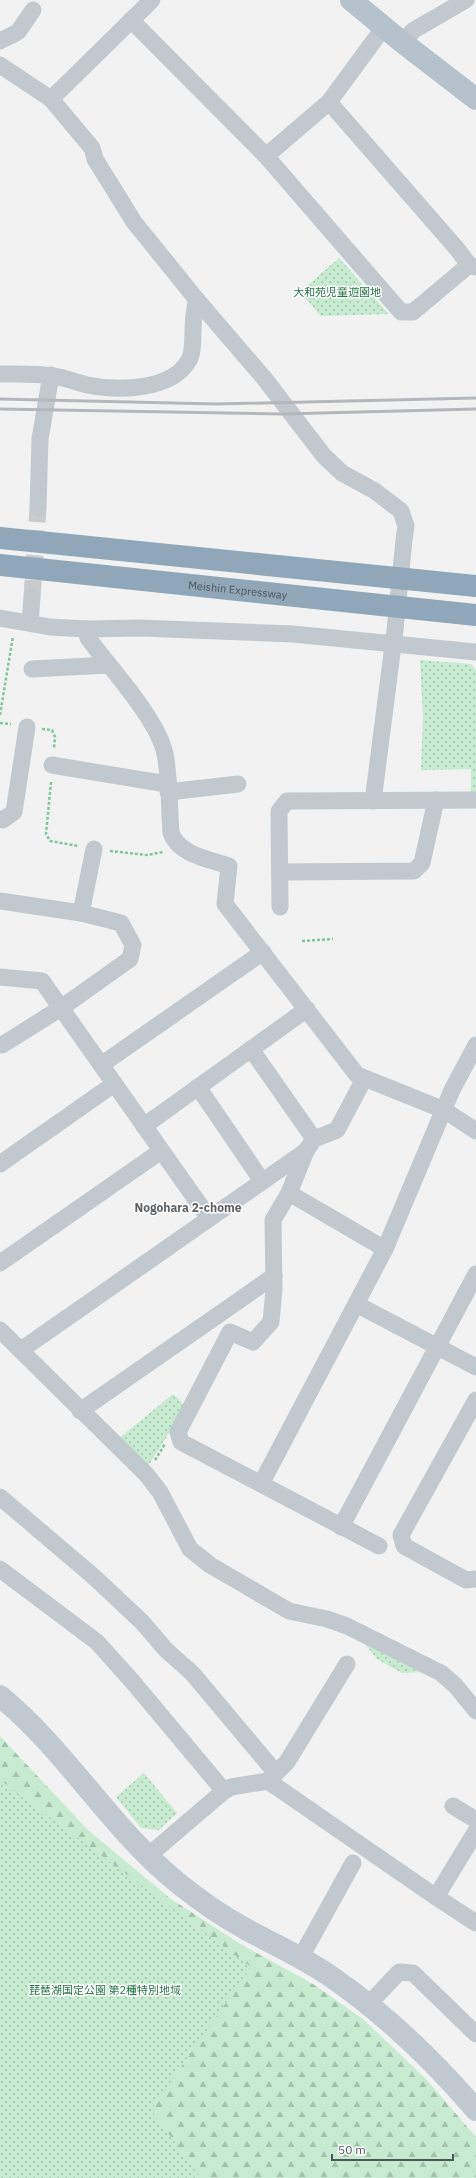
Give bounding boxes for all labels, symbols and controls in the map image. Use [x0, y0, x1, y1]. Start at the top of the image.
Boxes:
park label: 大和苑児童遊園地 [293, 285, 381, 299]
street label: Meishin Expressway [187, 578, 288, 602]
district label: Nogohara 2-chome [135, 1200, 242, 1215]
park label: 琵琶湖国定公園 第2種特別地域 [29, 1983, 181, 1997]
scale bar [332, 2136, 453, 2162]
text: 50 m [338, 2142, 366, 2157]

